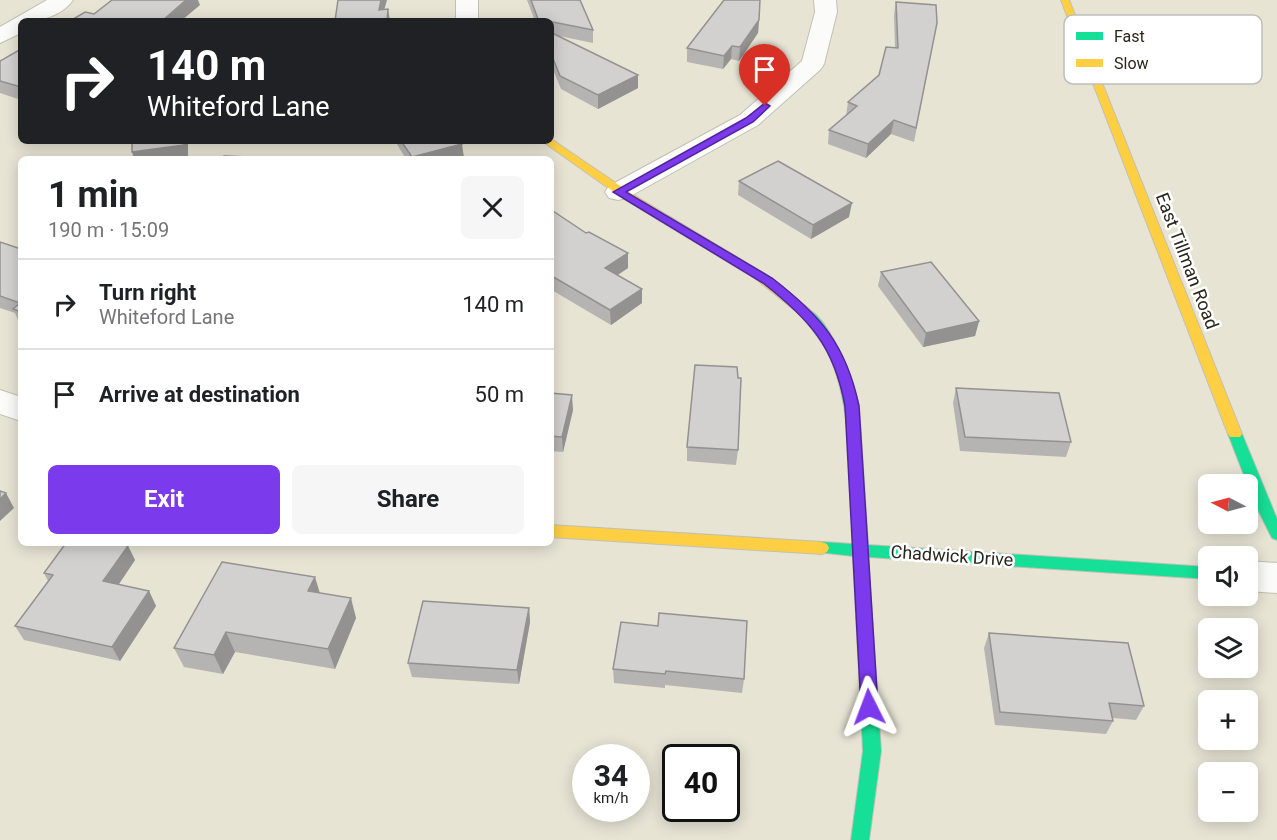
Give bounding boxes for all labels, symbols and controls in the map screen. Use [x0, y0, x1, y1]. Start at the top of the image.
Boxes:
legend [1064, 15, 1262, 84]
text: Fast [1114, 27, 1145, 46]
text: 140 m [147, 41, 266, 90]
icon: right [48, 42, 126, 120]
pin [739, 44, 790, 106]
icon: arrive [748, 53, 781, 86]
text: Slow [1114, 54, 1149, 73]
text: Whiteford Lane [147, 91, 330, 123]
text: 1 min [48, 174, 139, 216]
button: close [461, 176, 524, 239]
street label: East Tillman Road [1152, 190, 1223, 332]
text: 190 m · 15:09 [48, 218, 169, 242]
text: Turn right [99, 280, 196, 305]
icon: right [48, 288, 81, 321]
text: 140 m [462, 292, 524, 317]
text: Whiteford Lane [99, 305, 234, 329]
icon: arrive [48, 378, 81, 411]
text: Arrive at destination [99, 382, 300, 407]
text: 50 m [475, 382, 524, 407]
button: Exit [48, 465, 280, 534]
button: Share [292, 465, 524, 534]
north arrow [1198, 474, 1258, 534]
map controls [1198, 474, 1258, 822]
street label: Chadwick Drive [890, 541, 1014, 570]
button: sound [1198, 546, 1258, 606]
button: layers [1198, 618, 1258, 678]
position arrow [837, 675, 901, 739]
button: + [1198, 690, 1258, 750]
speed limit sign: 40 [662, 744, 740, 822]
text: 34 [594, 758, 628, 793]
button: − [1198, 762, 1258, 822]
text: km/h [593, 789, 629, 807]

